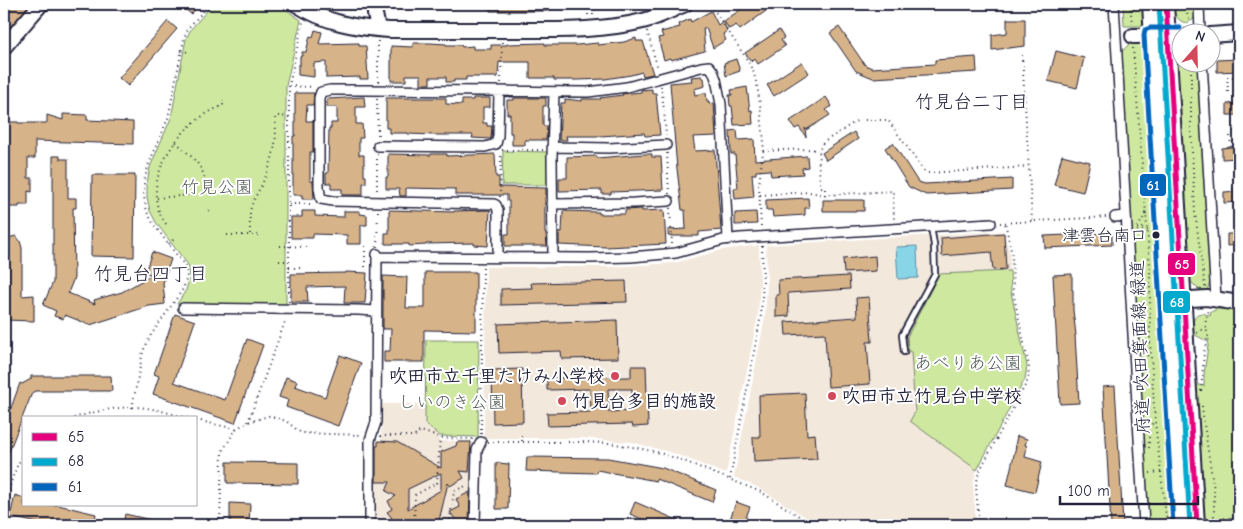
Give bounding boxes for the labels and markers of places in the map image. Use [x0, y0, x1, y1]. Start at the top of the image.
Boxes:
place label: 津雲台南口 [1062, 226, 1147, 245]
marker: 津雲台南口 [1151, 230, 1161, 240]
place label: 吹田市立千里たけみ小学校 [389, 366, 605, 387]
marker: 吹田市立千里たけみ小学校 [609, 370, 621, 382]
place label: 吹田市立竹見台中学校 [842, 386, 1022, 407]
marker: 吹田市立竹見台中学校 [826, 390, 838, 402]
place label: 竹見台多目的施設 [572, 391, 716, 412]
marker: 竹見台多目的施設 [556, 395, 568, 407]

